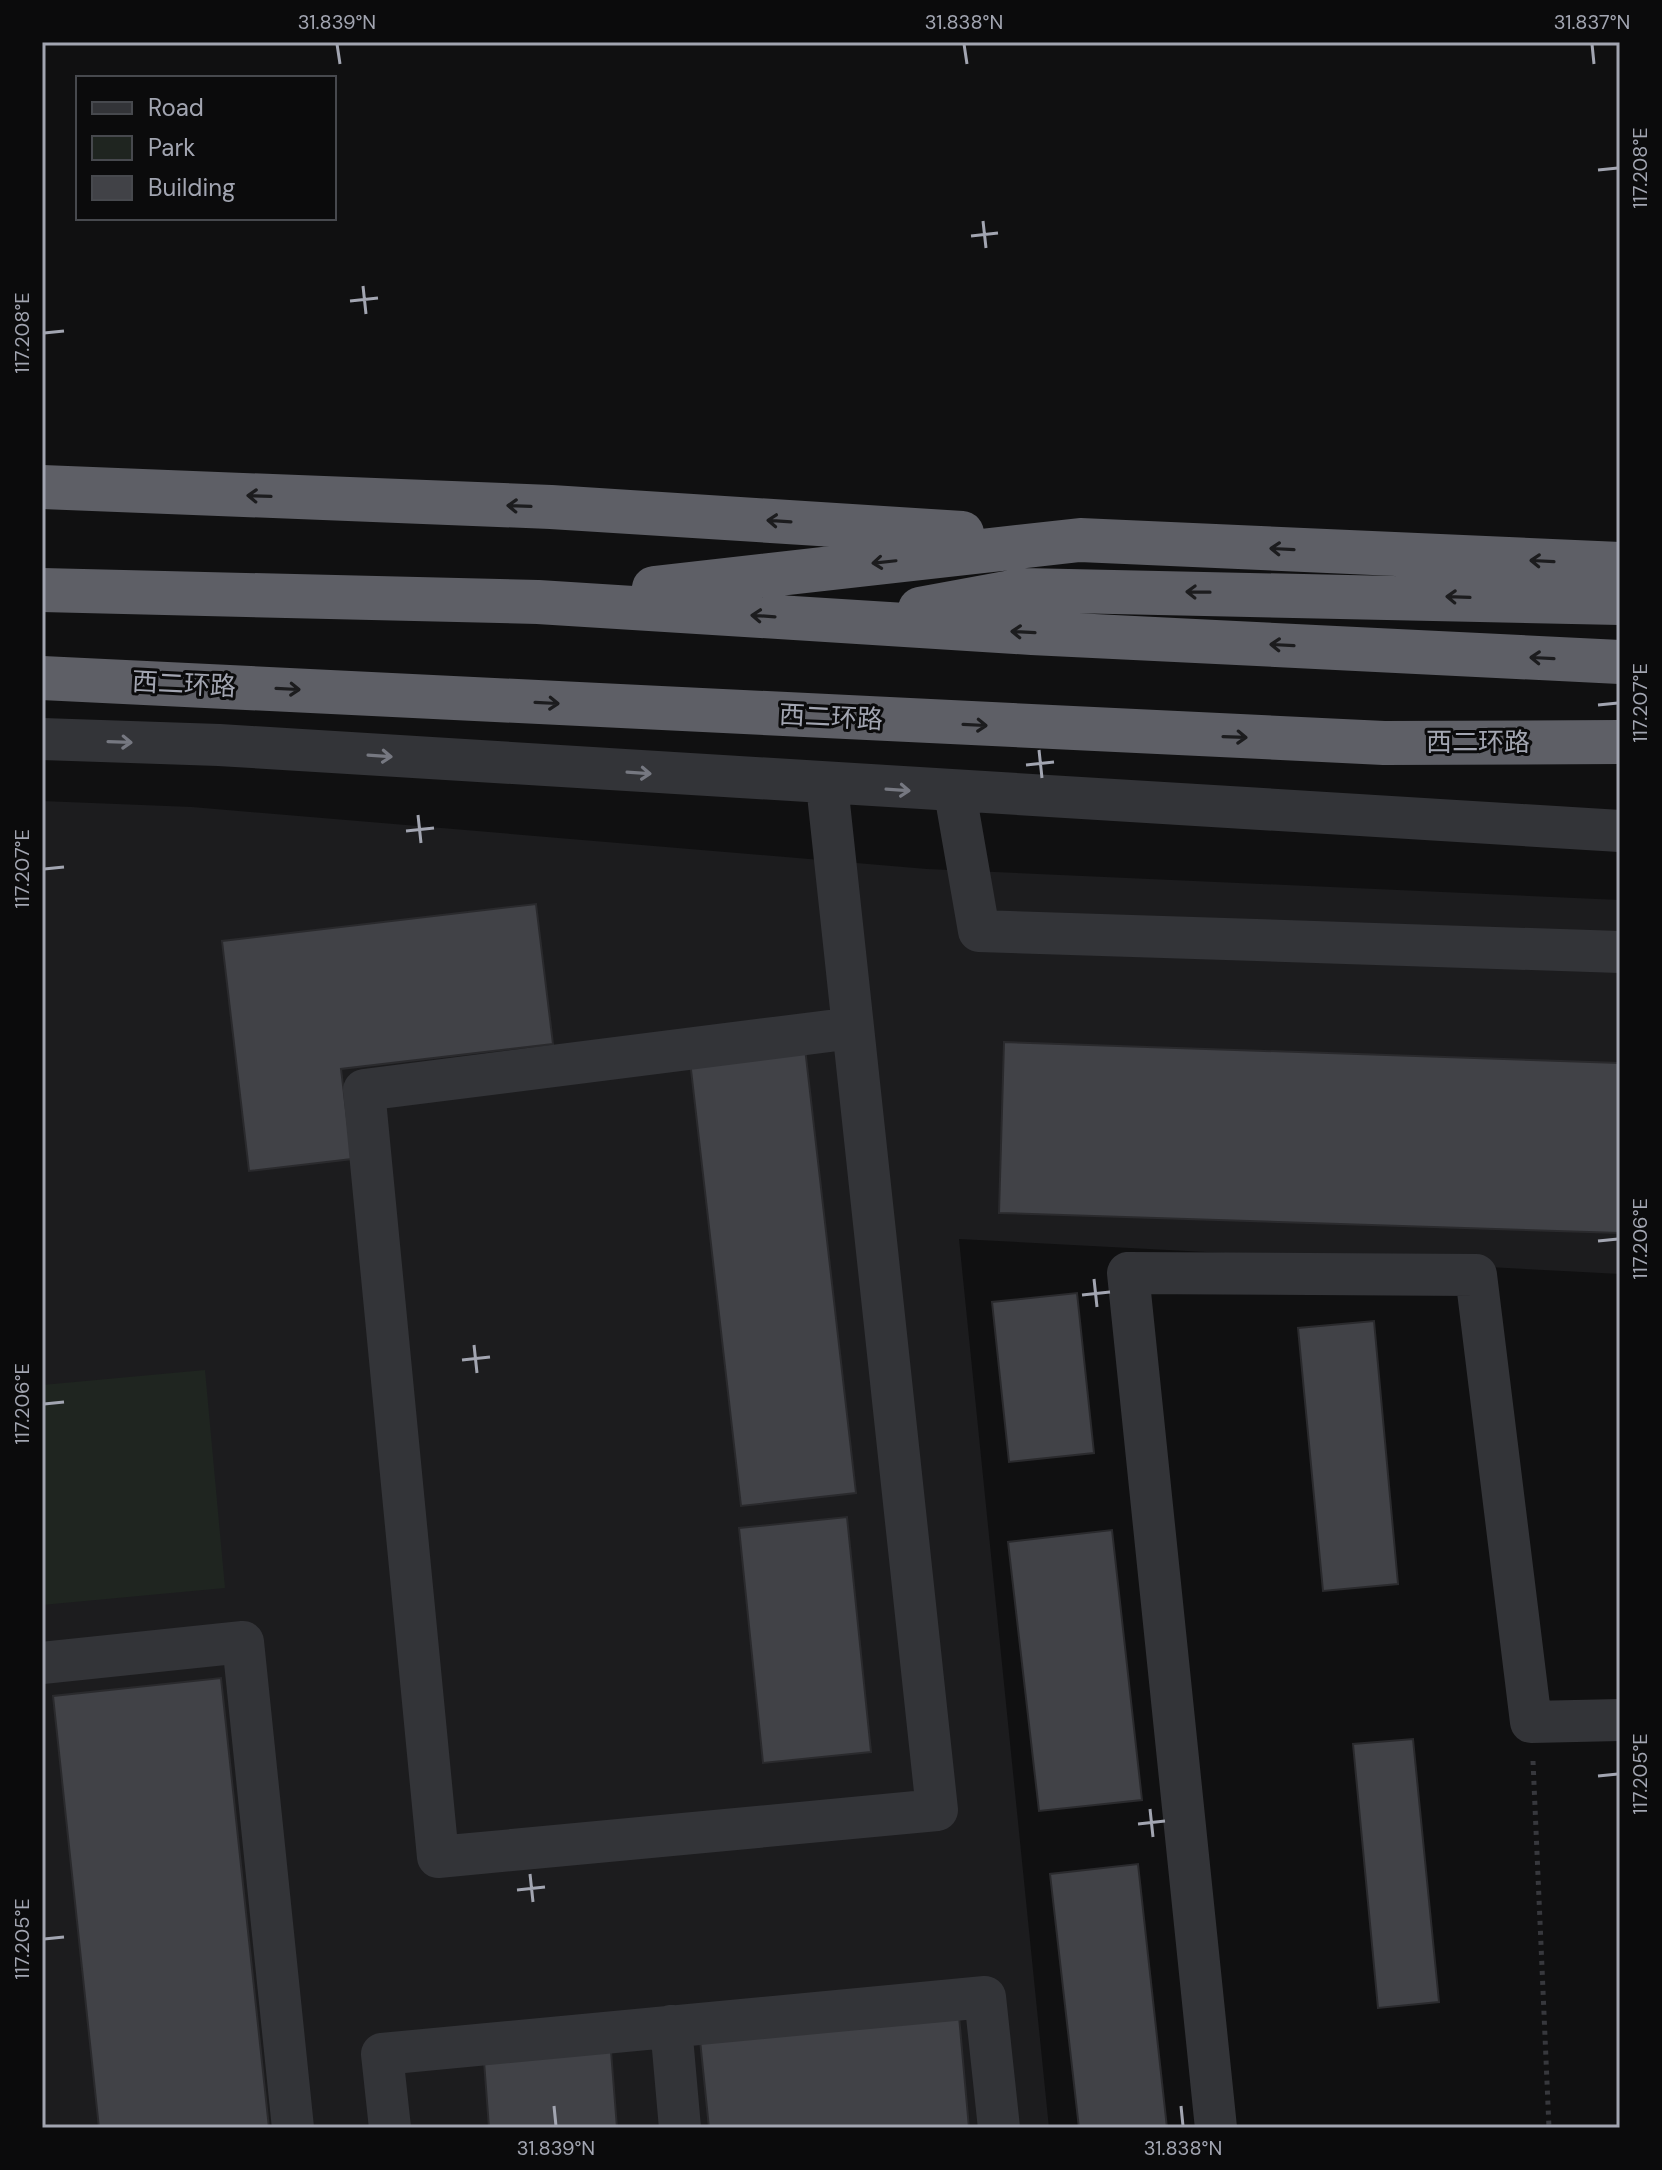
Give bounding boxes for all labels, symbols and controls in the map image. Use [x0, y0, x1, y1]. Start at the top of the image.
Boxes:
text: 31.839°N [298, 9, 376, 35]
text: 31.838°N [925, 9, 1003, 35]
text: 31.837°N [1554, 9, 1630, 35]
legend [76, 76, 336, 220]
text: Road [148, 92, 204, 123]
text: 117.208°E [1627, 127, 1653, 209]
text: Park [148, 132, 195, 163]
text: Building [148, 172, 235, 203]
text: 117.208°E [9, 292, 35, 374]
one-way arrow [246, 488, 273, 503]
one-way arrow [506, 498, 533, 513]
one-way arrow [766, 513, 793, 528]
one-way arrow [1269, 542, 1296, 557]
one-way arrow [1529, 553, 1556, 568]
one-way arrow [871, 555, 898, 570]
one-way arrow [1185, 585, 1212, 600]
one-way arrow [1445, 590, 1472, 605]
one-way arrow [750, 608, 777, 623]
one-way arrow [1010, 624, 1037, 639]
one-way arrow [1269, 637, 1296, 652]
one-way arrow [1529, 650, 1556, 665]
text: 117.207°E [1627, 663, 1653, 743]
street label: 西二环路 [131, 664, 237, 704]
one-way arrow [274, 682, 301, 697]
one-way arrow [533, 695, 560, 710]
street label: 西二环路 [778, 697, 884, 737]
one-way arrow [961, 718, 988, 733]
street label: 西二环路 [1426, 725, 1530, 759]
one-way arrow [1221, 729, 1248, 744]
one-way arrow [106, 734, 133, 749]
one-way arrow [366, 749, 393, 764]
one-way arrow [625, 766, 652, 781]
one-way arrow [884, 783, 911, 798]
text: 117.207°E [9, 829, 35, 909]
text: 117.206°E [1627, 1198, 1653, 1280]
text: 117.206°E [9, 1363, 35, 1445]
text: 117.205°E [1627, 1733, 1653, 1815]
text: 117.205°E [9, 1898, 35, 1980]
text: 31.839°N [517, 2135, 595, 2161]
text: 31.838°N [1144, 2135, 1222, 2161]

